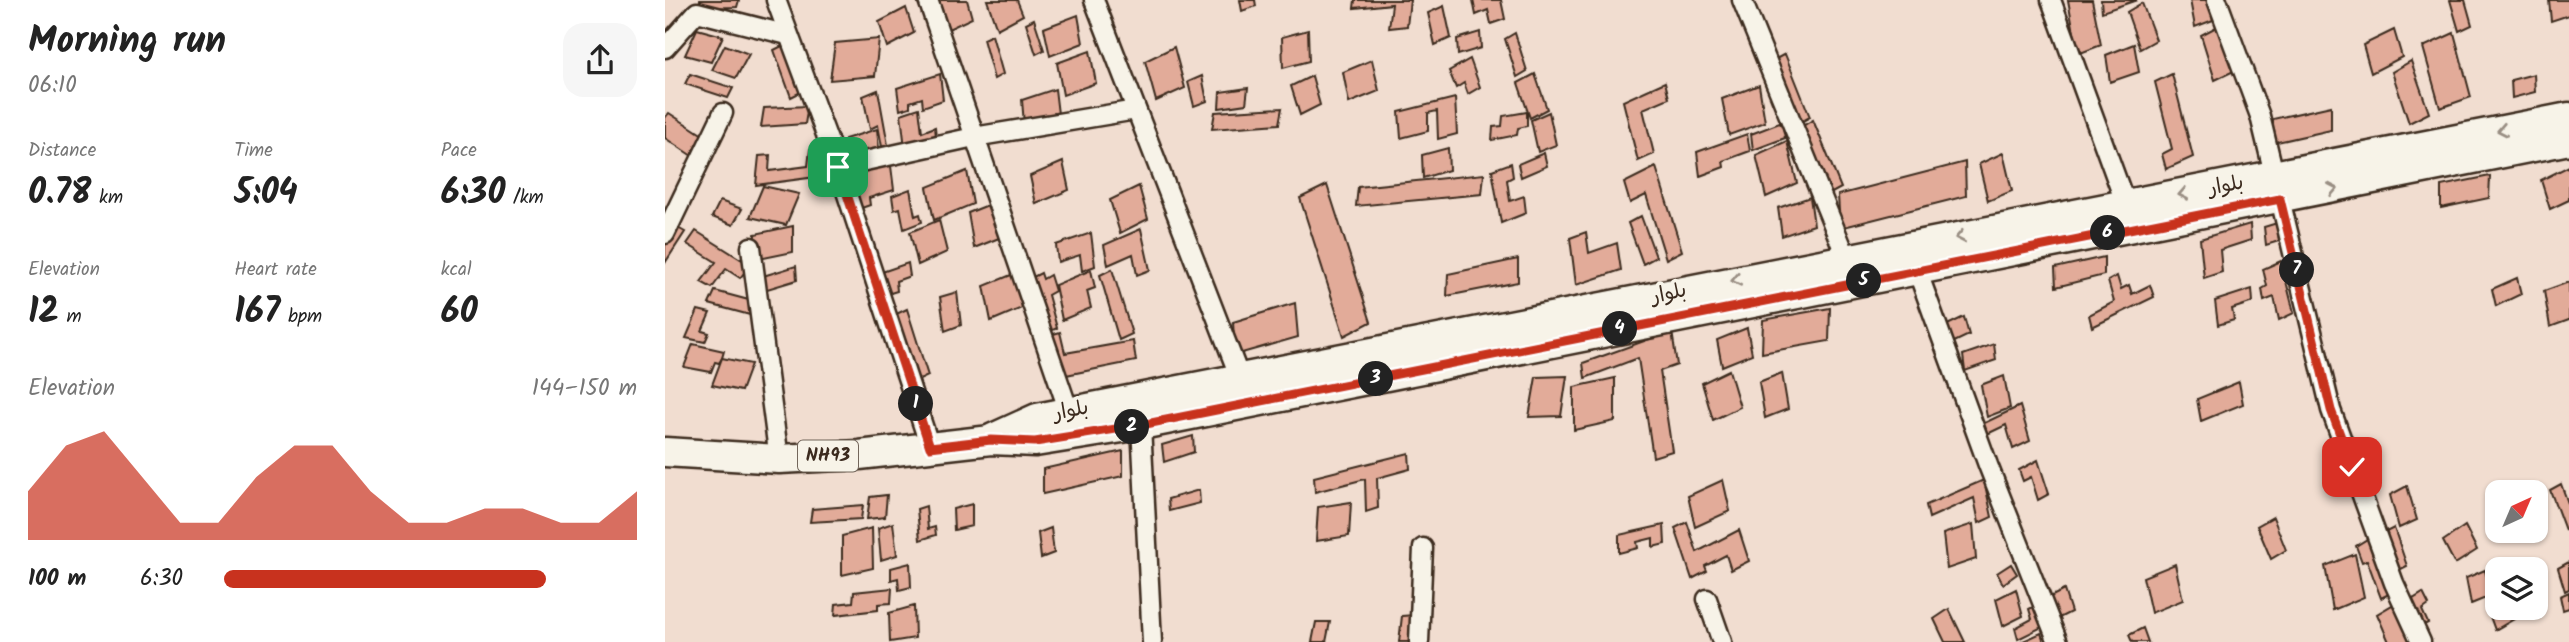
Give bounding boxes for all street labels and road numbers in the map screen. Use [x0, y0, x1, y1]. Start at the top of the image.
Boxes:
street label: بلوار [2203, 166, 2247, 206]
street label: بلوار [1646, 274, 1690, 314]
street label: بلوار [1048, 391, 1092, 431]
road number: NH93 [798, 440, 858, 471]

